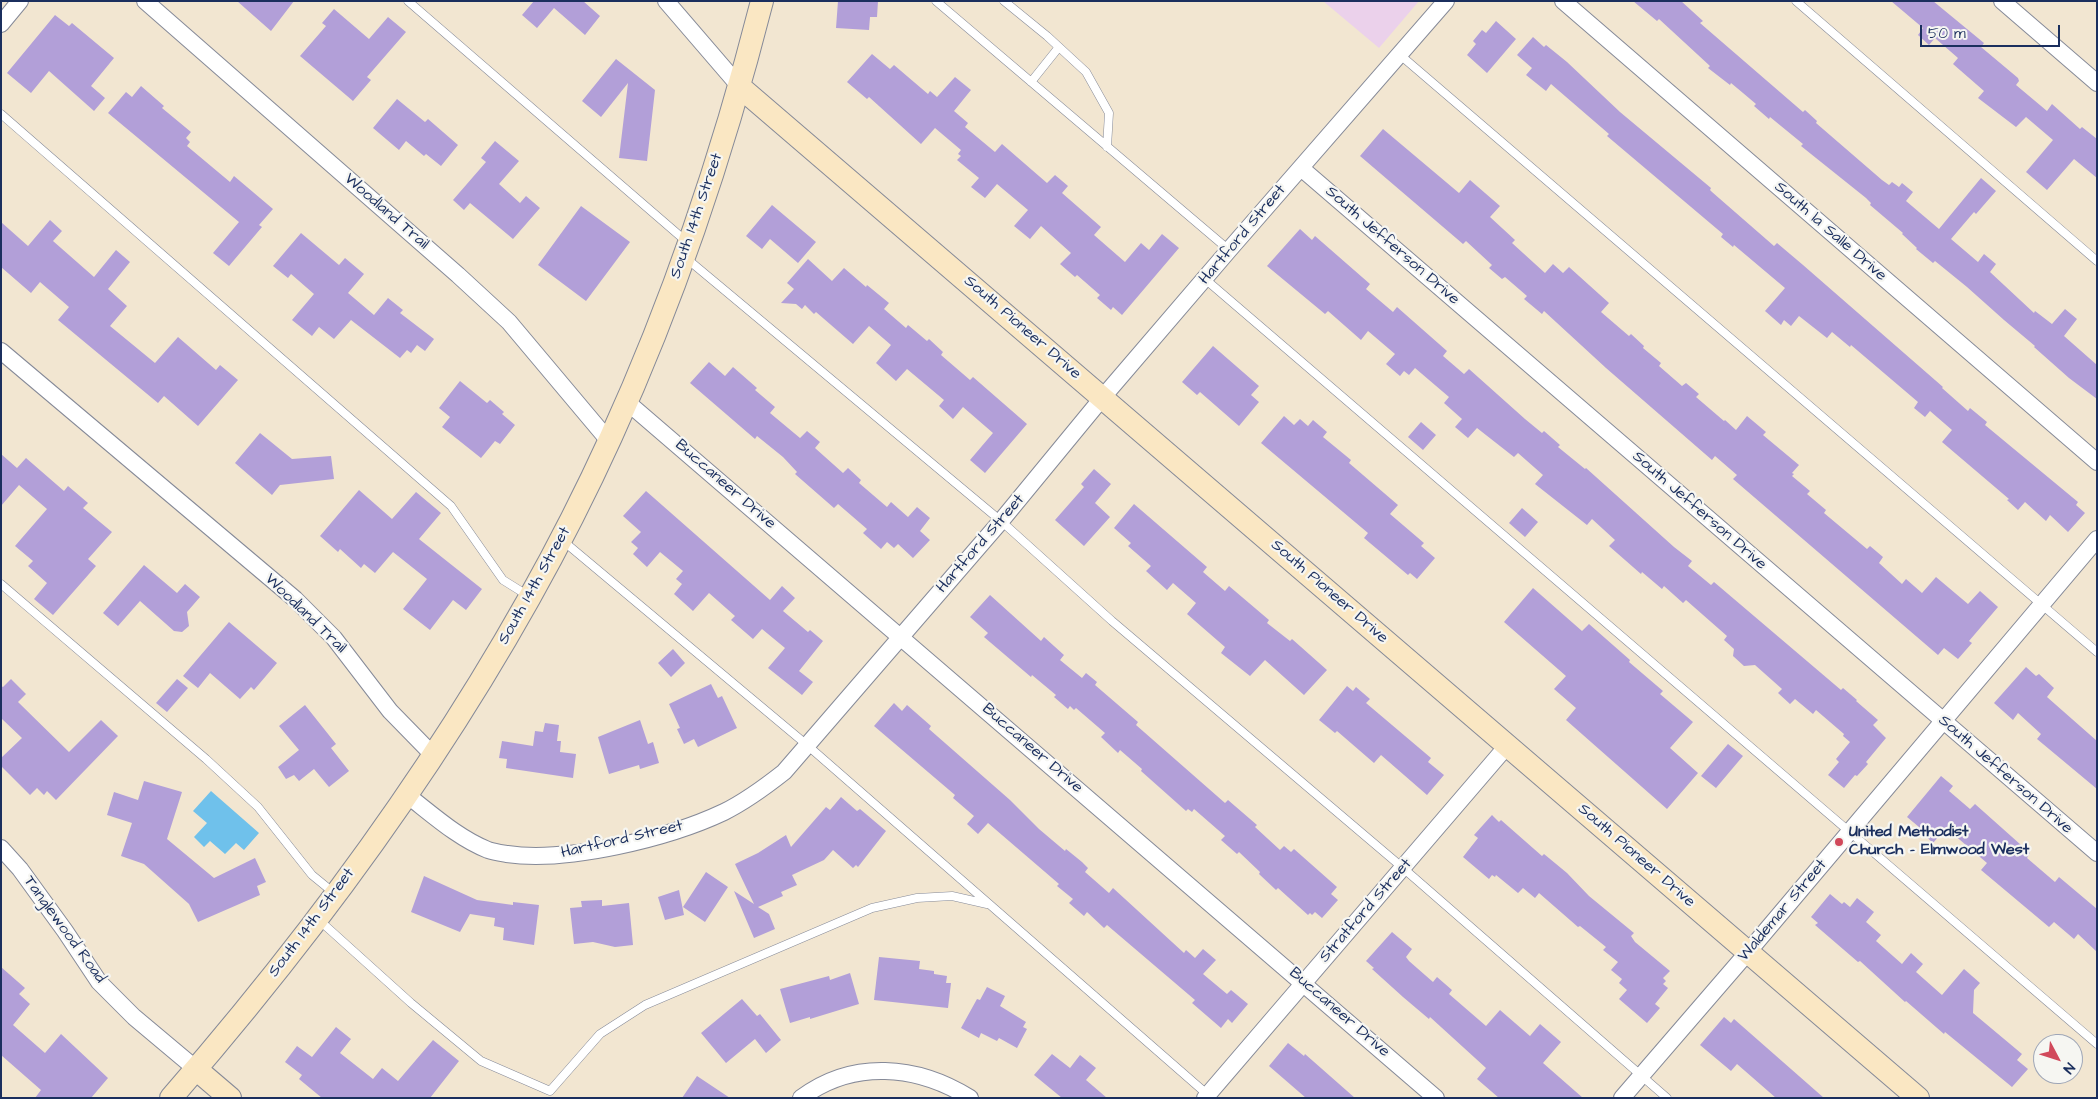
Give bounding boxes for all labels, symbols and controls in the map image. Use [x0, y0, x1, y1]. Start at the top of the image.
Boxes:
scale bar [1923, 15, 2063, 47]
text: 50 m [1928, 23, 1966, 44]
street label: South 14th Street [667, 151, 727, 281]
street label: Woodland Trail [340, 170, 432, 254]
street label: South la Salle Drive [1770, 178, 1890, 286]
street label: Hartford Street [1196, 181, 1290, 289]
street label: South Jefferson Drive [1321, 182, 1463, 310]
street label: South Pioneer Drive [959, 272, 1085, 384]
street label: Buccaneer Drive [671, 436, 779, 534]
street label: South Jefferson Drive [1628, 447, 1770, 575]
street label: Hartford Street [933, 491, 1029, 597]
street label: South 14th Street [495, 524, 575, 648]
street label: South Pioneer Drive [1266, 536, 1392, 648]
street label: Woodland Trail [260, 570, 350, 658]
street label: Buccaneer Drive [978, 700, 1086, 798]
street label: South Jefferson Drive [1934, 711, 2076, 839]
street label: South Pioneer Drive [1573, 800, 1699, 912]
street label: Hartford Street [559, 817, 685, 863]
place label: United Methodist Church - Elmwood West [1849, 823, 2029, 861]
marker: United Methodist Church - Elmwood West [1833, 836, 1845, 848]
street label: Stratford Street [1316, 855, 1416, 967]
street label: Waldemar Street [1735, 856, 1831, 966]
street label: South 14th Street [265, 865, 359, 981]
street label: Tanglewood Road [19, 873, 109, 987]
street label: Buccaneer Drive [1285, 964, 1393, 1062]
north arrow [2033, 1034, 2083, 1084]
text: N [2058, 1058, 2079, 1078]

